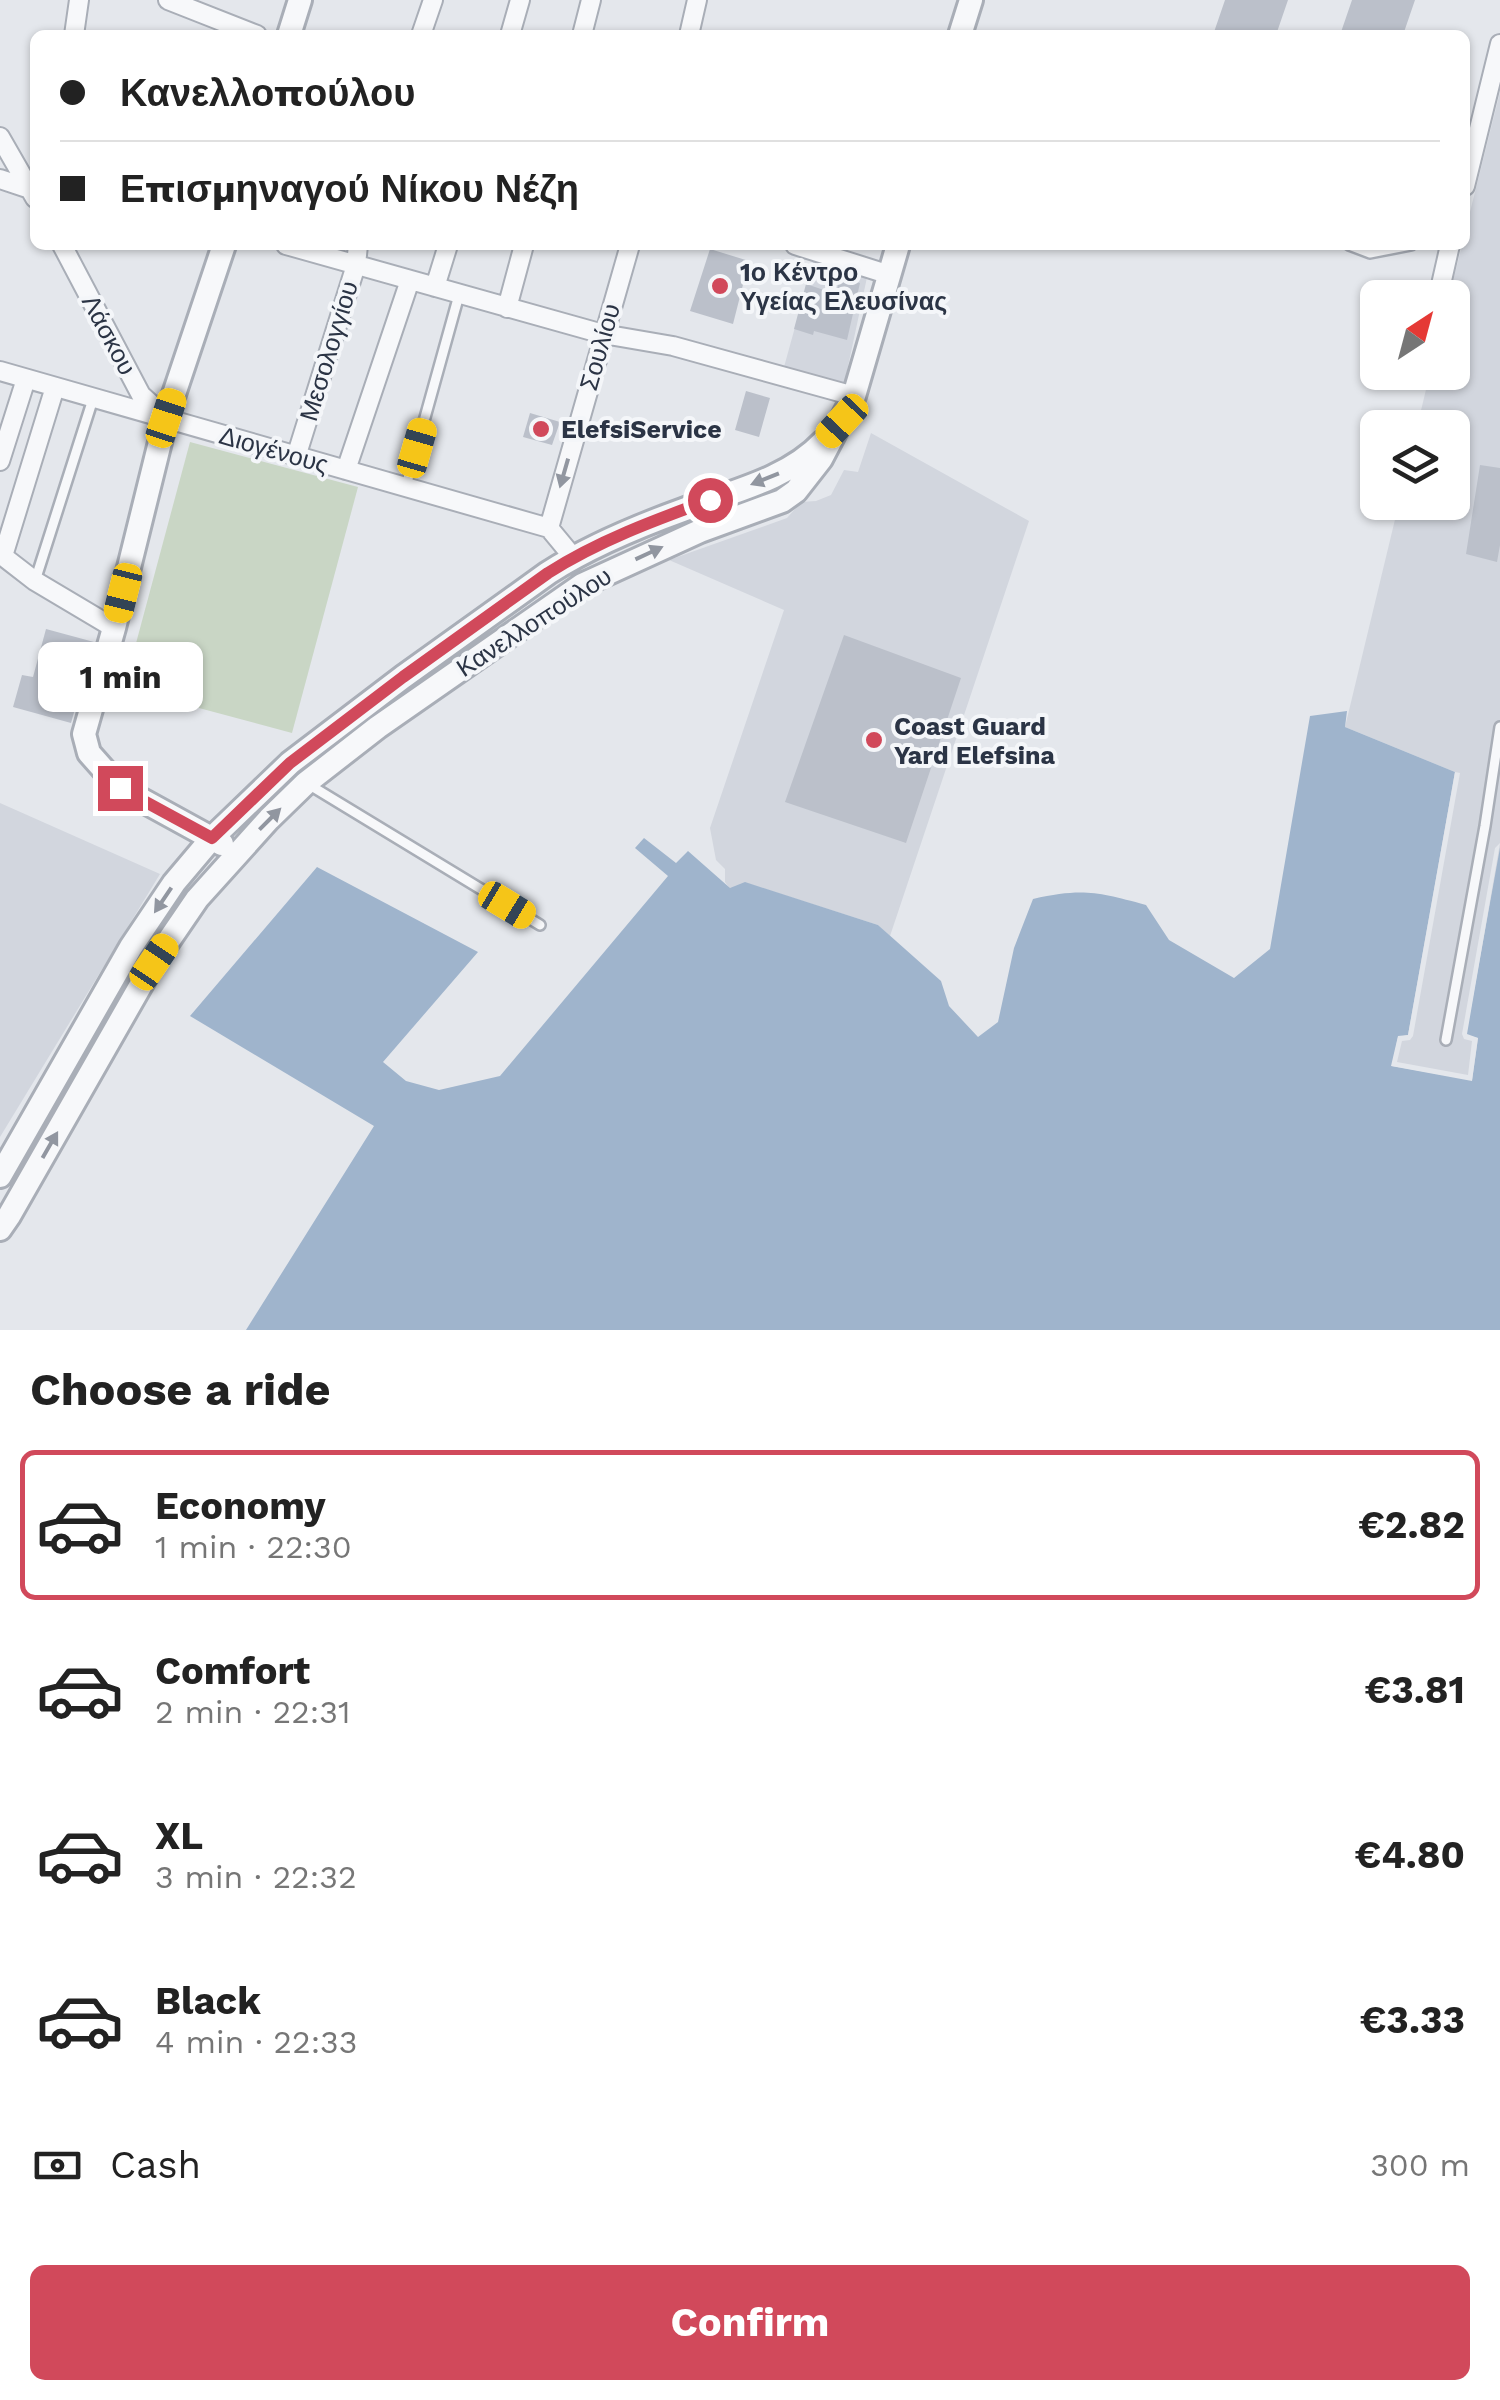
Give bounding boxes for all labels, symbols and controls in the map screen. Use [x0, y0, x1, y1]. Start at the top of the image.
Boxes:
text: Κανελλοπούλου [120, 71, 415, 115]
text: Επισμηναγού Νίκου Νέζη [120, 167, 579, 211]
place label: 1ο Κέντρο Υγείας Ελευσίνας [740, 258, 947, 316]
marker: 1ο Κέντρο Υγείας Ελευσίνας [709, 275, 731, 297]
street label: Μεσολογγίου [294, 277, 364, 425]
north arrow [1360, 280, 1470, 390]
map controls [1360, 280, 1470, 520]
street label: Λάσκου [76, 290, 142, 380]
street label: Σουλίου [574, 300, 626, 394]
car [142, 385, 190, 451]
car [811, 389, 873, 453]
button: layers [1360, 410, 1470, 520]
car [394, 415, 440, 481]
place label: ElefsiService [561, 415, 722, 444]
marker: ElefsiService [530, 418, 552, 440]
street label: Διογένους [216, 421, 332, 479]
one-way arrow [556, 458, 571, 489]
one-way arrow [750, 471, 780, 487]
route start [688, 478, 733, 523]
one-way arrow [635, 544, 664, 561]
car [101, 560, 145, 626]
street label: Κανελλοπούλου [451, 561, 617, 683]
callout: 1 min [38, 643, 202, 713]
text: 1 min [79, 658, 162, 696]
place label: Coast Guard Yard Elefsina [894, 712, 1056, 770]
marker: Coast Guard Yard Elefsina [863, 729, 885, 751]
route end [98, 766, 143, 811]
one-way arrow [258, 807, 282, 831]
car [474, 877, 540, 933]
one-way arrow [154, 886, 173, 913]
car [125, 929, 183, 995]
one-way arrow [40, 1131, 58, 1159]
text: Choose a ride [30, 1363, 330, 1416]
icon: car [35, 1480, 125, 1570]
text: Economy [155, 1484, 326, 1528]
text: €2.82 [1358, 1503, 1465, 1547]
text: 1 min · 22:30 [155, 1528, 352, 1566]
icon: car [35, 1645, 125, 1735]
text: Comfort [155, 1649, 310, 1693]
text: €3.81 [1365, 1668, 1465, 1712]
text: 2 min · 22:31 [155, 1693, 350, 1731]
icon: car [35, 1810, 125, 1900]
text: XL [155, 1814, 203, 1858]
text: €4.80 [1355, 1833, 1465, 1877]
text: 3 min · 22:32 [155, 1858, 357, 1896]
icon: car [35, 1975, 125, 2065]
text: Black [155, 1979, 261, 2023]
text: €3.33 [1360, 1998, 1465, 2042]
text: 4 min · 22:33 [155, 2023, 357, 2061]
icon: cash [30, 2138, 85, 2193]
text: Cash [110, 2143, 201, 2187]
text: 300 m [1370, 2146, 1470, 2184]
button: Confirm [30, 2265, 1470, 2380]

